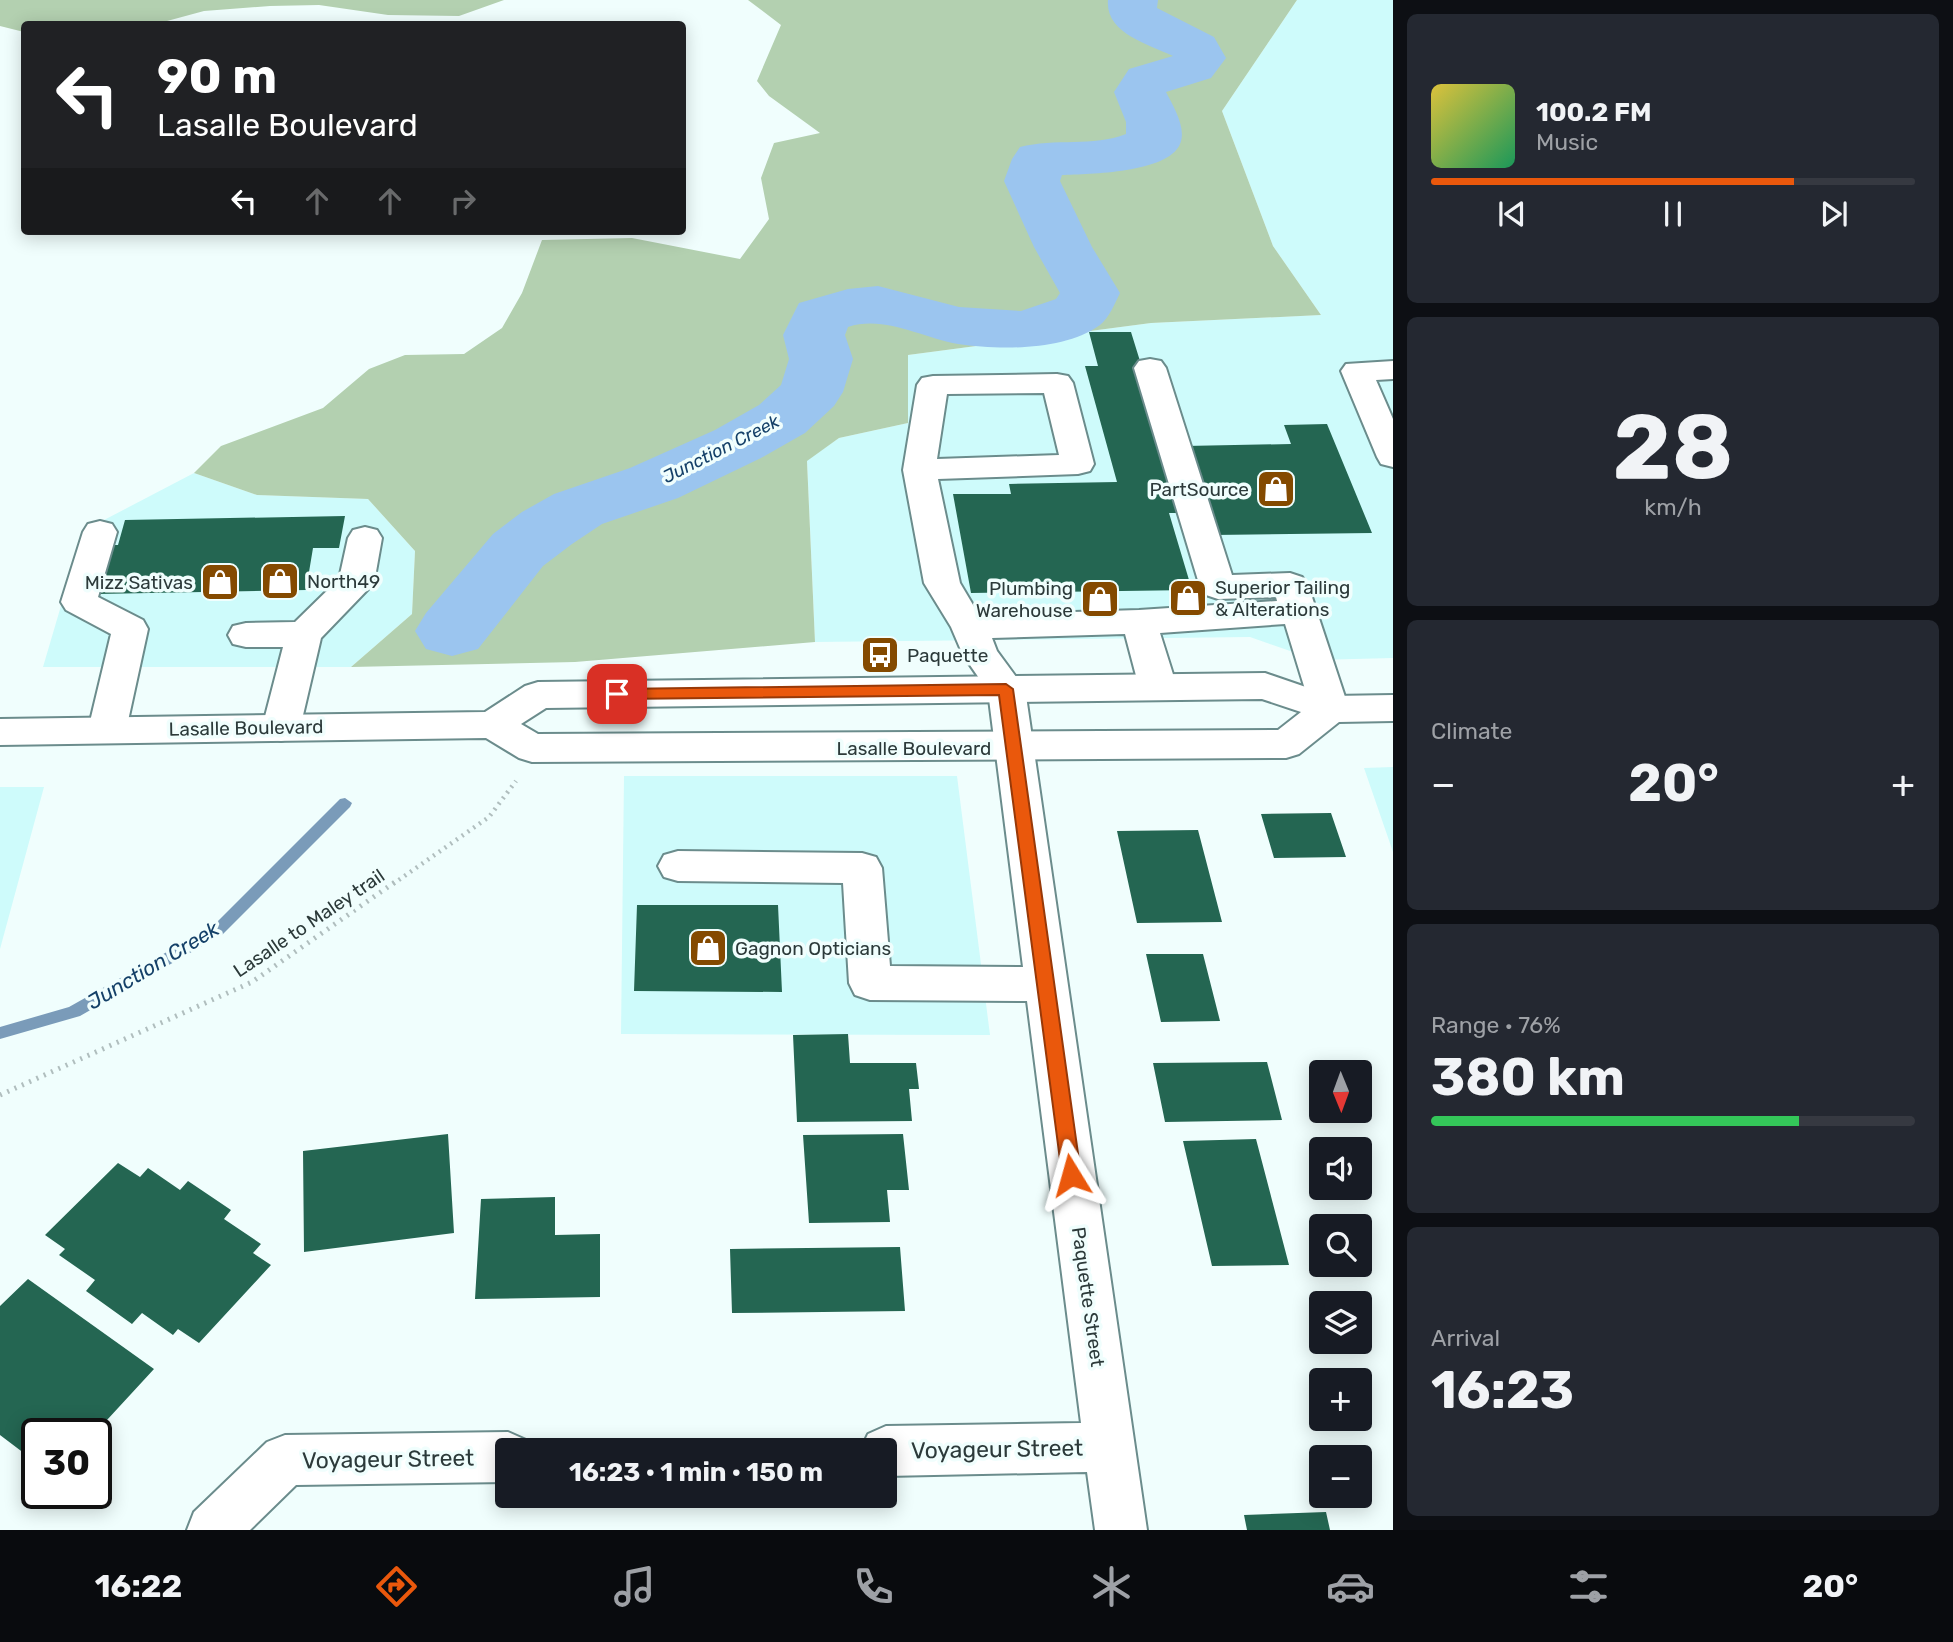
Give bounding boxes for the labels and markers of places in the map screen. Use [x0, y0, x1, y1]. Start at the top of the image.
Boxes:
shop icon: PartSource [1255, 468, 1297, 510]
place label: PartSource [1150, 478, 1249, 501]
shop icon: North49 [259, 560, 301, 602]
shop icon: Mizz Sativas [199, 561, 241, 603]
place label: North49 [307, 570, 380, 593]
place label: Mizz Sativas [85, 571, 193, 594]
place label: Superior Tailing & Alterations [1215, 576, 1350, 621]
place label: Plumbing Warehouse [976, 577, 1073, 622]
shop icon: Superior Tailing & Alterations [1167, 577, 1209, 619]
shop icon: Plumbing Warehouse [1079, 578, 1121, 620]
bus stop icon: Paquette [859, 634, 901, 676]
place label: Paquette [907, 644, 988, 667]
pin [587, 664, 647, 724]
shop icon: Gagnon Opticians [687, 927, 729, 969]
place label: Gagnon Opticians [735, 937, 891, 960]

